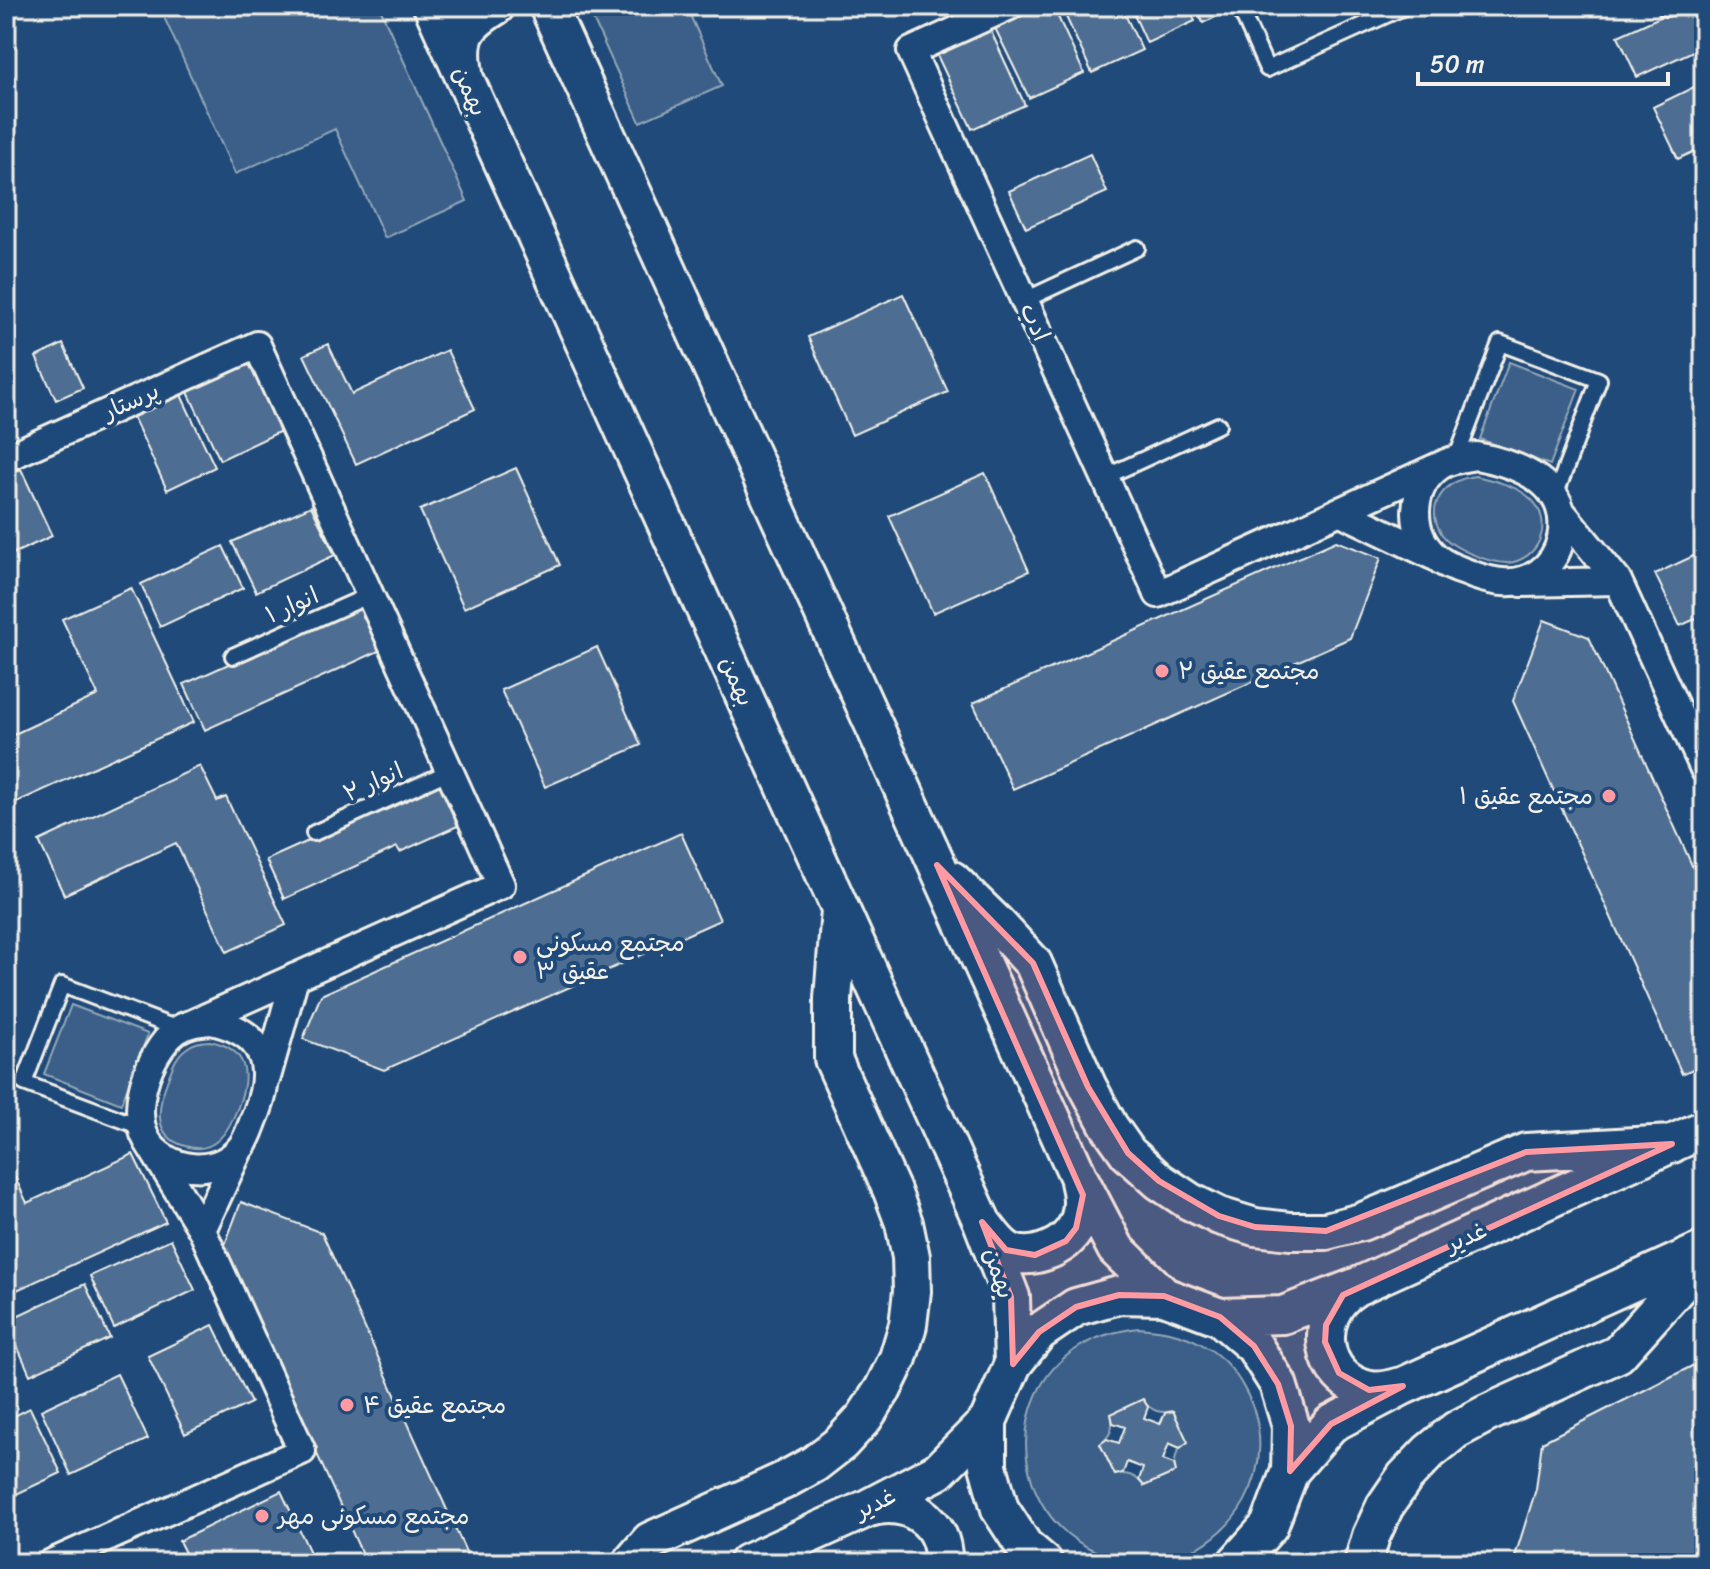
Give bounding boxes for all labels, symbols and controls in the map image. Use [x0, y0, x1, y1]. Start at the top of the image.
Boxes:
scale bar [1418, 36, 1668, 86]
text: 50 m [1430, 43, 1485, 85]
street label: بهمن [440, 59, 500, 123]
street label: ادب [1008, 296, 1062, 348]
street label: پرستار [94, 370, 166, 433]
street label: انوار ۱ [258, 575, 326, 635]
street label: بهمن [707, 649, 767, 713]
place label: مجتمع عقیق ۲ [1178, 650, 1319, 692]
marker: مجتمع عقیق ۲ [1153, 662, 1171, 680]
street label: انوار ۲ [336, 750, 410, 814]
place label: مجتمع عقیق ۱ [1459, 775, 1593, 817]
marker: مجتمع عقیق ۱ [1600, 787, 1618, 805]
place label: مجتمع مسکونی عقیق ۳ [536, 922, 685, 992]
marker: مجتمع مسکونی عقیق ۳ [511, 948, 529, 966]
street label: غدیر [1436, 1209, 1494, 1266]
street label: بهمن [971, 1242, 1027, 1304]
place label: مجتمع عقیق ۴ [363, 1384, 506, 1426]
marker: مجتمع عقیق ۴ [338, 1396, 356, 1414]
street label: غدیر [845, 1475, 903, 1532]
place label: مجتمع مسکونی مهر [276, 1495, 469, 1537]
marker: مجتمع مسکونی مهر [253, 1507, 271, 1525]

